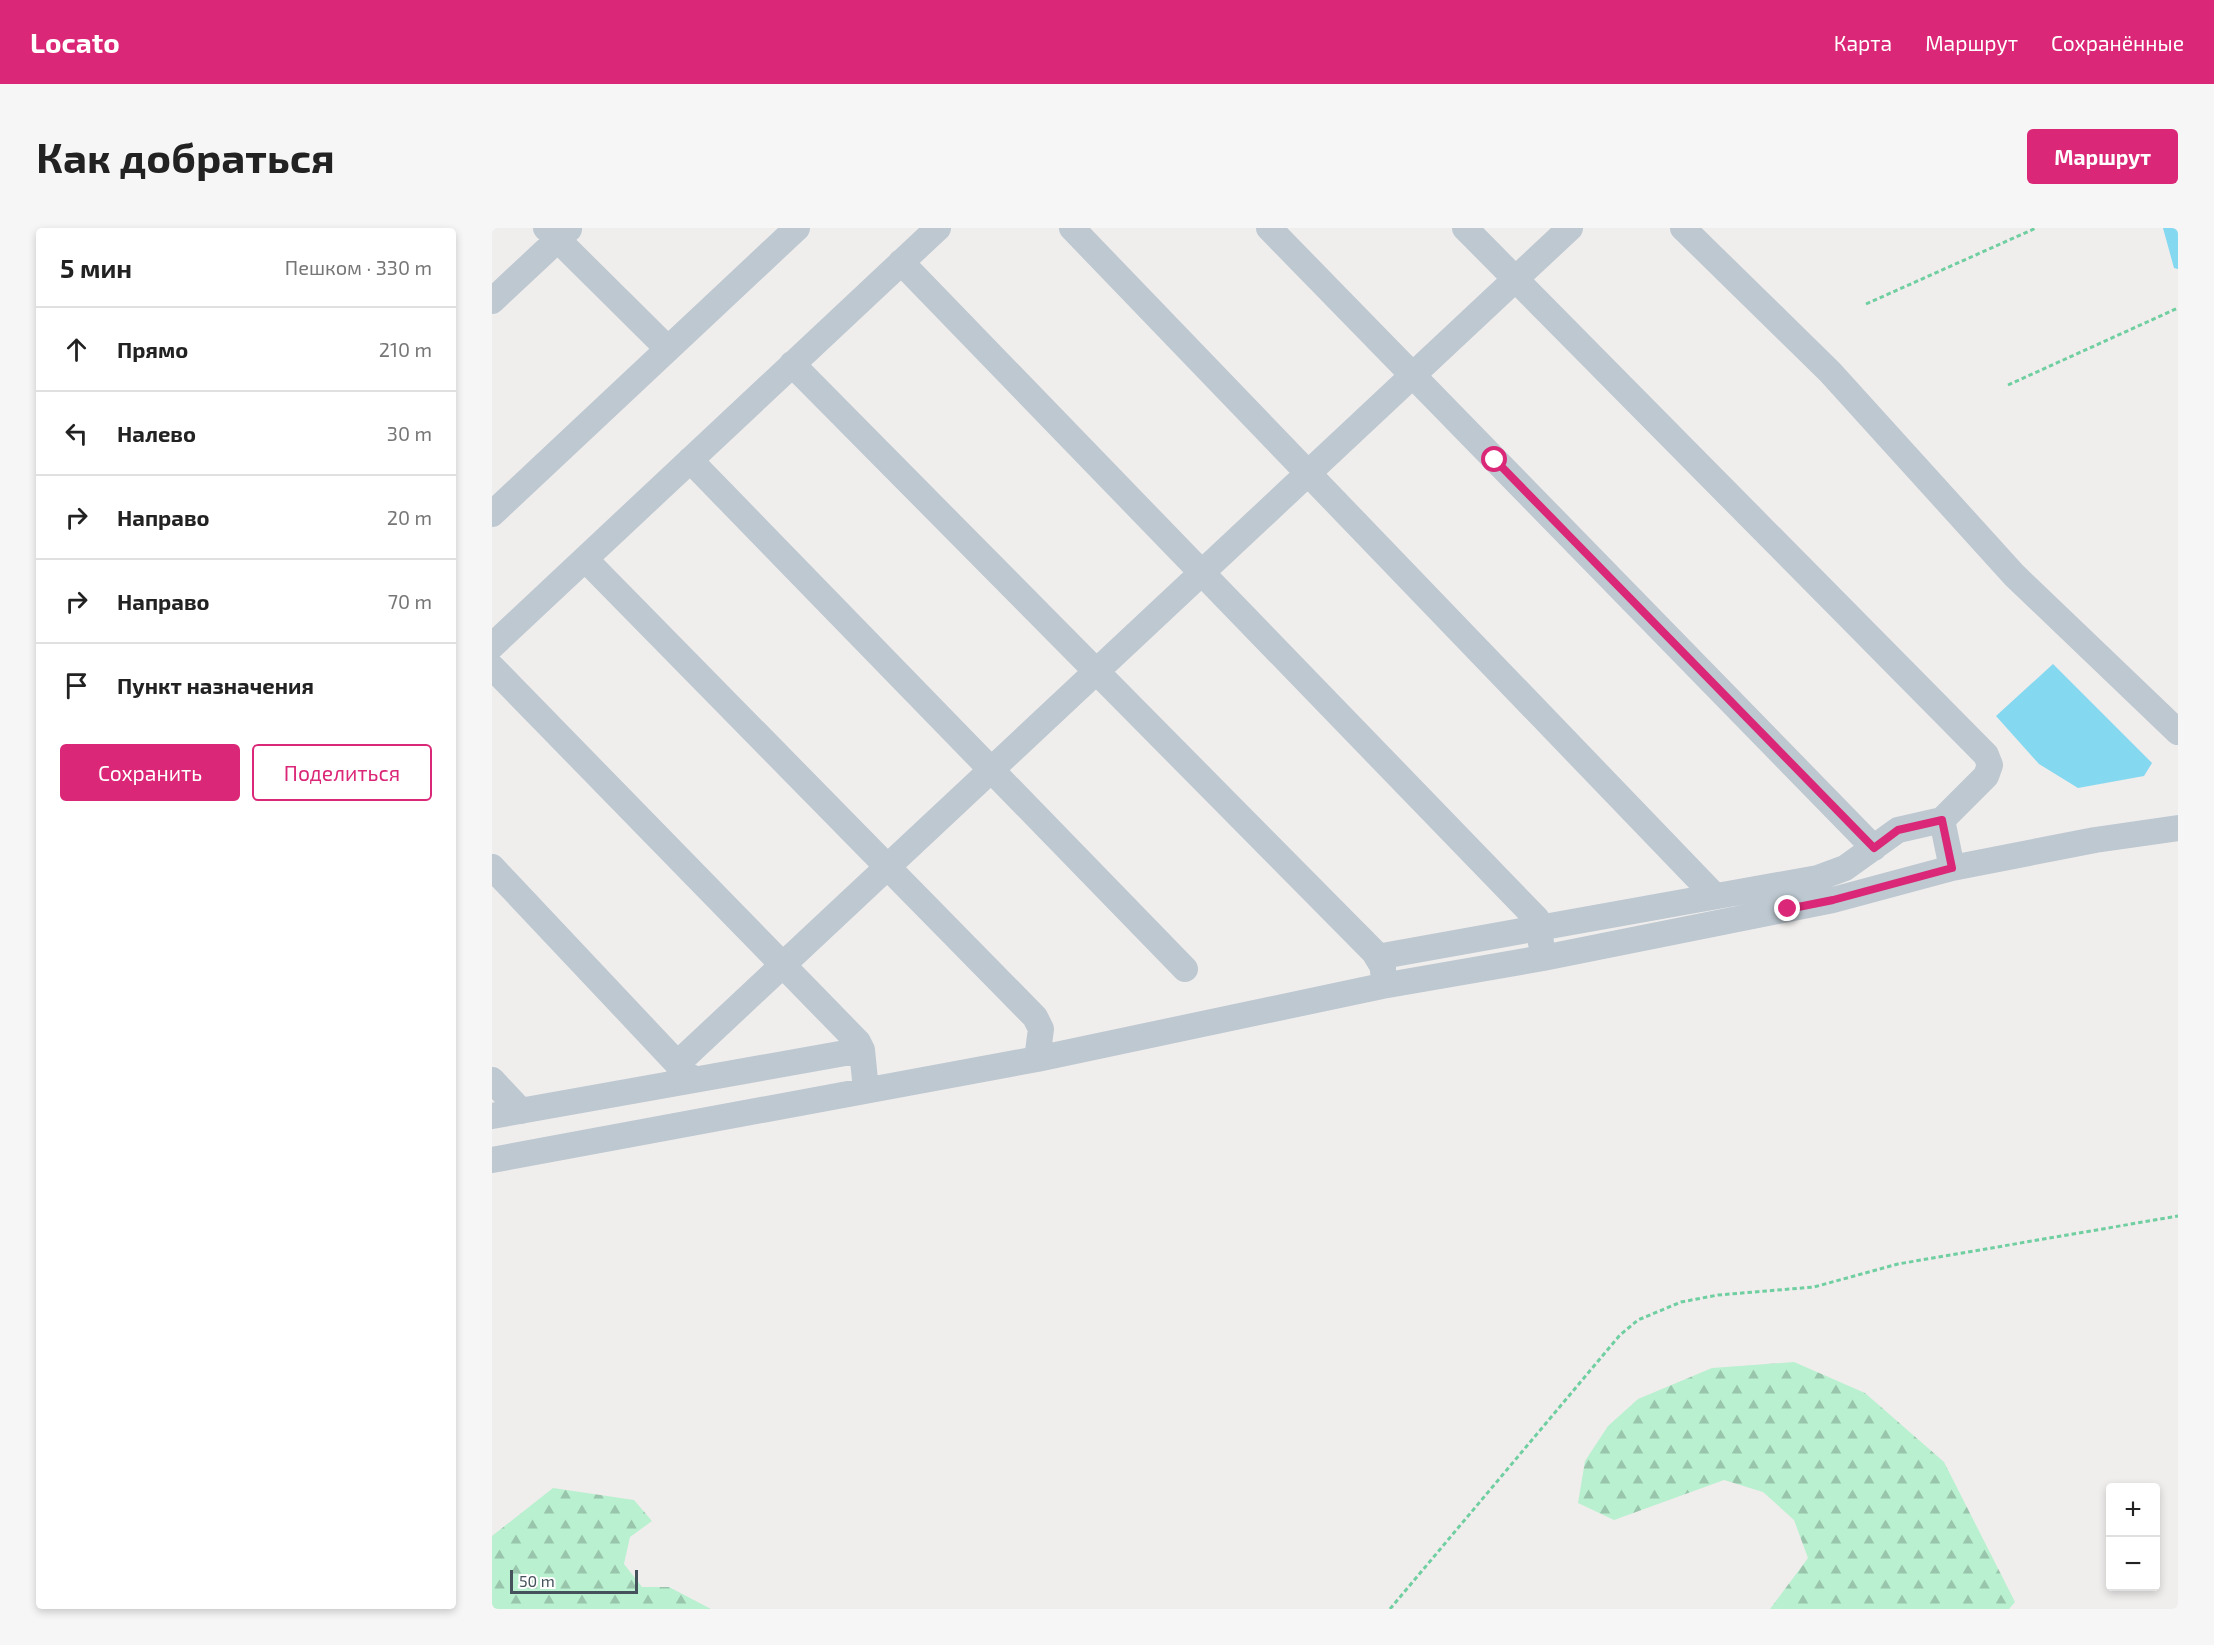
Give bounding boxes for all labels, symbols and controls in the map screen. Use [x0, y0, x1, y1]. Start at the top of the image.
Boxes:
text: Locato [30, 25, 120, 59]
text: Карта [1834, 30, 1892, 55]
text: Маршрут [1925, 30, 2018, 55]
text: Сохранённые [2051, 30, 2184, 55]
button: Маршрут [2027, 129, 2178, 184]
text: Как добраться [36, 131, 335, 181]
text: 5 мин [60, 252, 132, 283]
text: Пешком · 330 m [285, 255, 432, 279]
icon: ahead [60, 333, 93, 366]
text: Прямо [117, 336, 188, 362]
text: 210 m [379, 337, 432, 361]
icon: left [60, 417, 93, 450]
text: Налево [117, 420, 196, 446]
text: 30 m [387, 421, 432, 445]
route start [1481, 446, 1507, 472]
icon: right [60, 501, 93, 534]
text: Направо [117, 504, 210, 530]
text: 20 m [387, 505, 432, 529]
icon: right [60, 585, 93, 618]
text: Направо [117, 588, 210, 614]
text: 70 m [388, 589, 432, 613]
icon: arrive [60, 669, 93, 702]
text: Пункт назначения [117, 672, 314, 698]
button: Сохранить [60, 744, 240, 801]
button: Поделиться [252, 744, 432, 801]
route end [1774, 895, 1800, 921]
map controls [2106, 1483, 2160, 1591]
button: + [2106, 1483, 2160, 1537]
button: − [2106, 1537, 2160, 1591]
scale bar [510, 1567, 638, 1594]
text: 50 m [519, 1571, 555, 1590]

